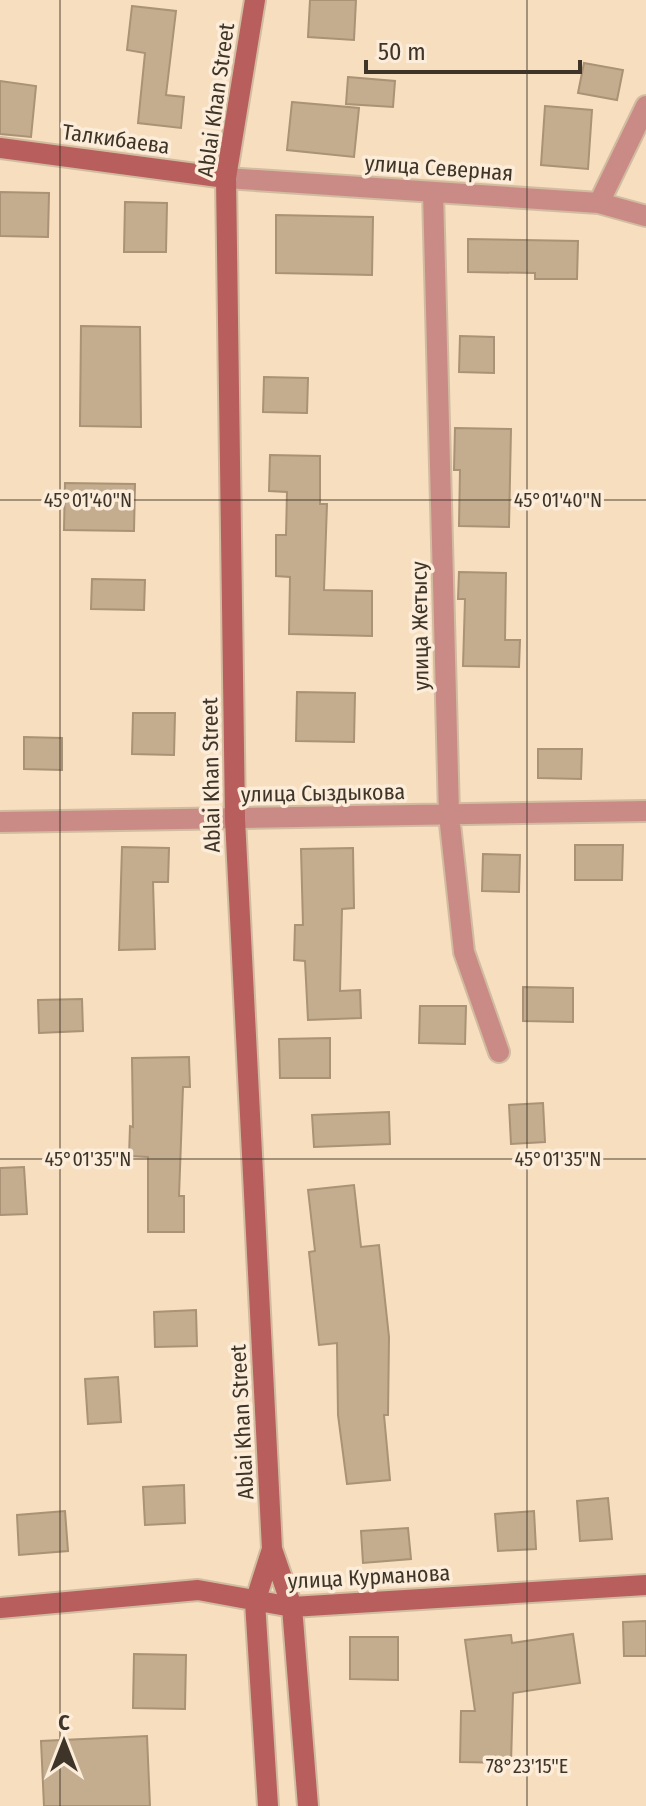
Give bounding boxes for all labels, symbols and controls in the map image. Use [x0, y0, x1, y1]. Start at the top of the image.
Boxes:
street label: Ablai Khan Street [192, 20, 240, 179]
scale bar [366, 24, 580, 74]
text: 50 m [378, 38, 426, 66]
street label: Талкибаева [61, 118, 171, 160]
street label: улица Северная [364, 149, 514, 187]
text: 45°01'40"N [44, 488, 132, 512]
text: 45°01'40"N [514, 488, 602, 512]
street label: улица Жетысу [405, 561, 435, 691]
street label: Ablai Khan Street [196, 696, 226, 853]
street label: улица Сыздыкова [241, 778, 405, 808]
text: 45°01'35"N [45, 1147, 131, 1171]
text: 45°01'35"N [515, 1147, 601, 1171]
street label: Ablai Khan Street [224, 1343, 260, 1500]
street label: улица Курманова [287, 1559, 451, 1595]
north arrow [24, 1702, 104, 1782]
text: С [58, 1709, 70, 1736]
text: 78°23'15"E [486, 1754, 568, 1778]

